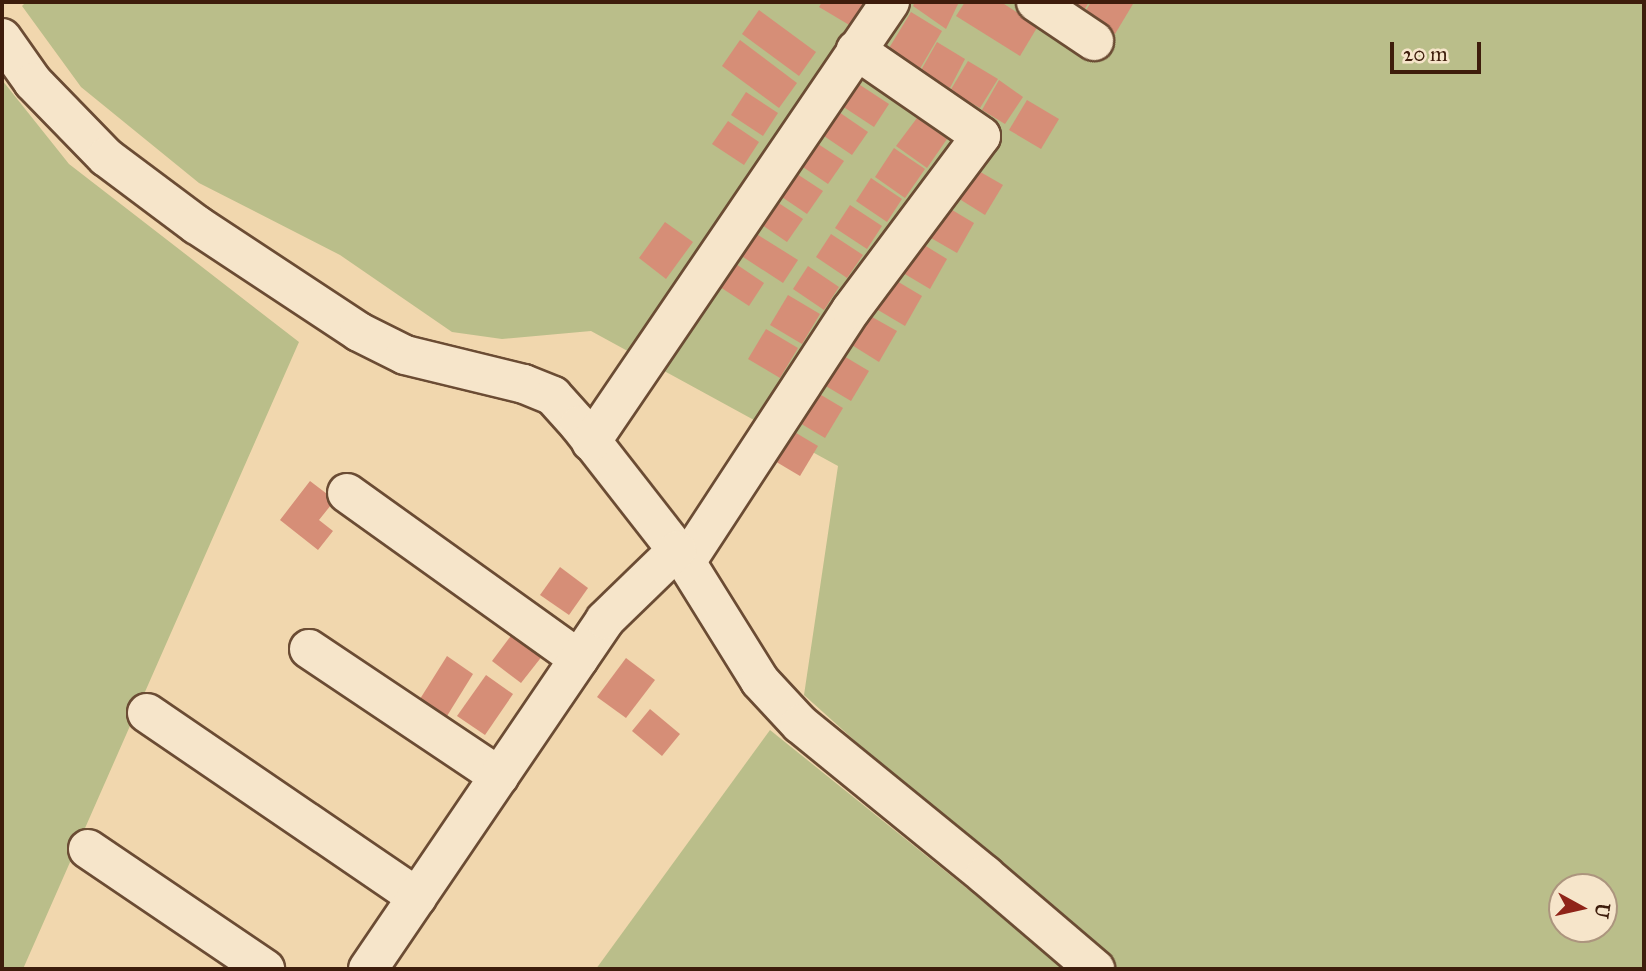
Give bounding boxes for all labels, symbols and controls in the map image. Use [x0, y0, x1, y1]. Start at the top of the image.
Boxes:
scale bar [1394, 28, 1485, 72]
text: 20 m [1403, 41, 1448, 67]
north arrow [1548, 873, 1618, 943]
text: U [1590, 902, 1615, 920]

